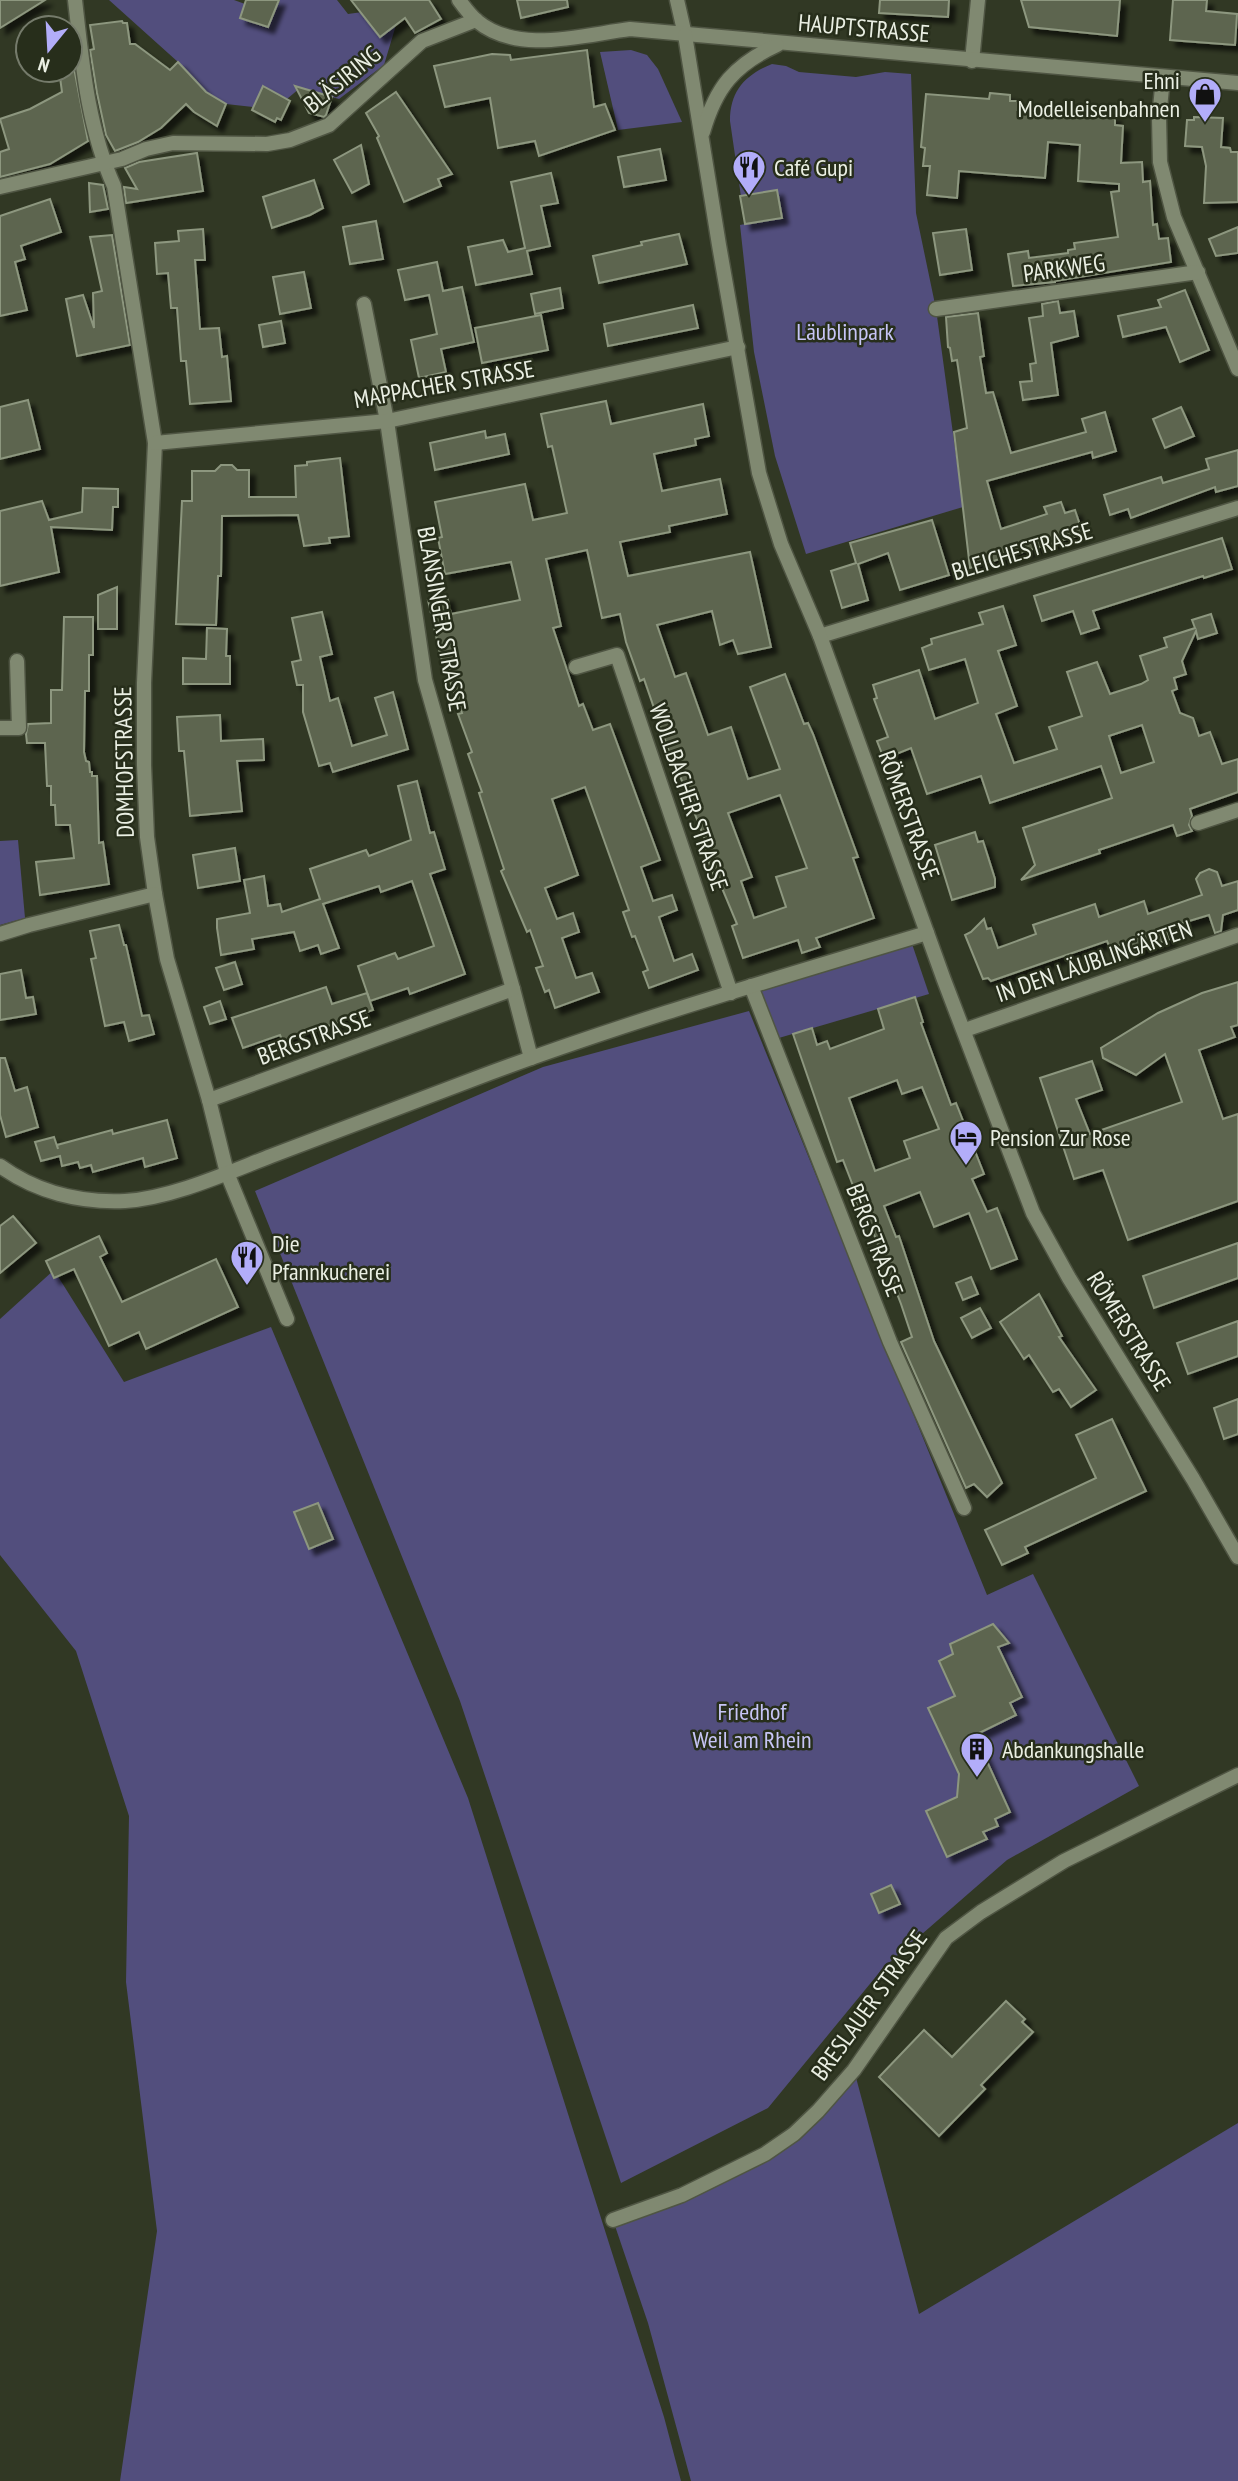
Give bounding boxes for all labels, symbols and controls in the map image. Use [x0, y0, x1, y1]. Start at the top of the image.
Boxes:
street label: HAUPTSTRASSE [797, 7, 931, 49]
north arrow [14, 14, 84, 84]
street label: BLÄSIRING [297, 38, 387, 120]
text: N [35, 52, 52, 78]
place label: Ehni Modelleisenbahnen [1018, 65, 1180, 124]
shop icon: Ehni Modelleisenbahnen [1186, 75, 1224, 124]
restaurant icon: Café Gupi [730, 148, 768, 197]
place label: Café Gupi [774, 152, 853, 183]
street label: PARKWEG [1021, 247, 1107, 289]
park label: Läublinpark [796, 316, 895, 347]
street label: MAPPACHER STRASSE [351, 353, 537, 415]
street label: BLEICHESTRASSE [948, 515, 1096, 587]
street label: BLANSINGER STRASSE [410, 524, 474, 714]
street label: DOMHOFSTRASSE [107, 686, 141, 838]
street label: WOLLBACHER STRASSE [642, 699, 736, 895]
street label: RÖMERSTRASSE [871, 746, 947, 884]
street label: IN DEN LÄUBLINGÄRTEN [992, 913, 1196, 1009]
street label: BERGSTRASSE [253, 1002, 375, 1072]
hotel icon: Pension Zur Rose [947, 1118, 985, 1167]
place label: Pension Zur Rose [990, 1122, 1131, 1153]
street label: BERGSTRASSE [839, 1179, 911, 1301]
place label: Die Pfannkucherei [272, 1228, 390, 1287]
restaurant icon: Die Pfannkucherei [228, 1238, 266, 1287]
street label: RÖMERSTRASSE [1080, 1265, 1178, 1397]
park label: Friedhof Weil am Rhein [692, 1696, 812, 1755]
building icon: Abdankungshalle [958, 1730, 996, 1779]
place label: Abdankungshalle [1002, 1734, 1144, 1765]
street label: BRESLAUER STRASSE [804, 1924, 934, 2086]

